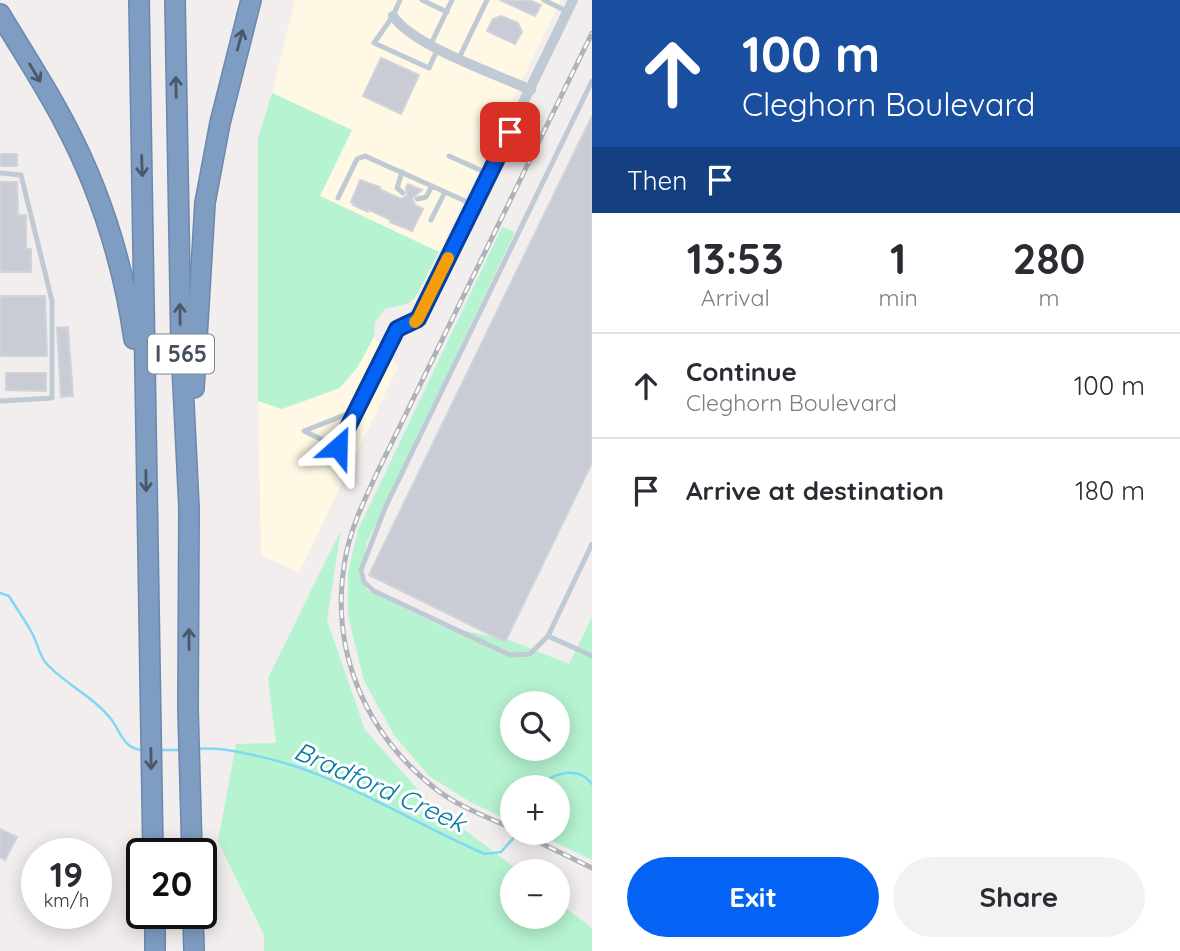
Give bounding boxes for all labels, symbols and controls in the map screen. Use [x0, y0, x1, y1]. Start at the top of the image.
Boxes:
text: 100 m [742, 23, 880, 84]
icon: ahead [627, 28, 718, 119]
one-way arrow [234, 29, 247, 52]
one-way arrow [28, 62, 42, 82]
one-way arrow [170, 75, 183, 98]
text: Cleghorn Boulevard [742, 84, 1035, 124]
pin [480, 102, 540, 162]
icon: arrive [491, 113, 529, 151]
one-way arrow [136, 154, 149, 177]
icon: arrive [701, 161, 739, 199]
text: Then [627, 164, 687, 197]
text: 13:53 [687, 232, 784, 285]
text: 1 [890, 232, 906, 285]
text: 280 [1013, 232, 1085, 285]
text: Arrival [701, 283, 770, 312]
text: min [879, 283, 918, 312]
text: m [1038, 283, 1059, 312]
one-way arrow [174, 303, 187, 326]
road number: I 565 [148, 334, 214, 374]
text: Continue [686, 355, 797, 388]
icon: ahead [627, 367, 665, 405]
text: 100 m [1074, 369, 1145, 402]
text: Cleghorn Boulevard [686, 388, 897, 417]
position arrow [301, 410, 375, 484]
one-way arrow [139, 469, 153, 492]
icon: arrive [627, 472, 665, 510]
text: Arrive at destination [686, 474, 944, 507]
text: 180 m [1075, 474, 1145, 507]
one-way arrow [182, 628, 195, 651]
map controls [500, 691, 570, 929]
button: search [500, 691, 570, 761]
water label: Bradford Creek [289, 734, 473, 840]
one-way arrow [145, 747, 158, 770]
button: + [500, 775, 570, 845]
speed limit sign: 20 [126, 838, 217, 929]
text: 19 [50, 852, 83, 896]
button: Exit [627, 857, 879, 937]
button: Share [893, 857, 1145, 937]
button: − [500, 859, 570, 929]
text: km/h [44, 889, 89, 912]

